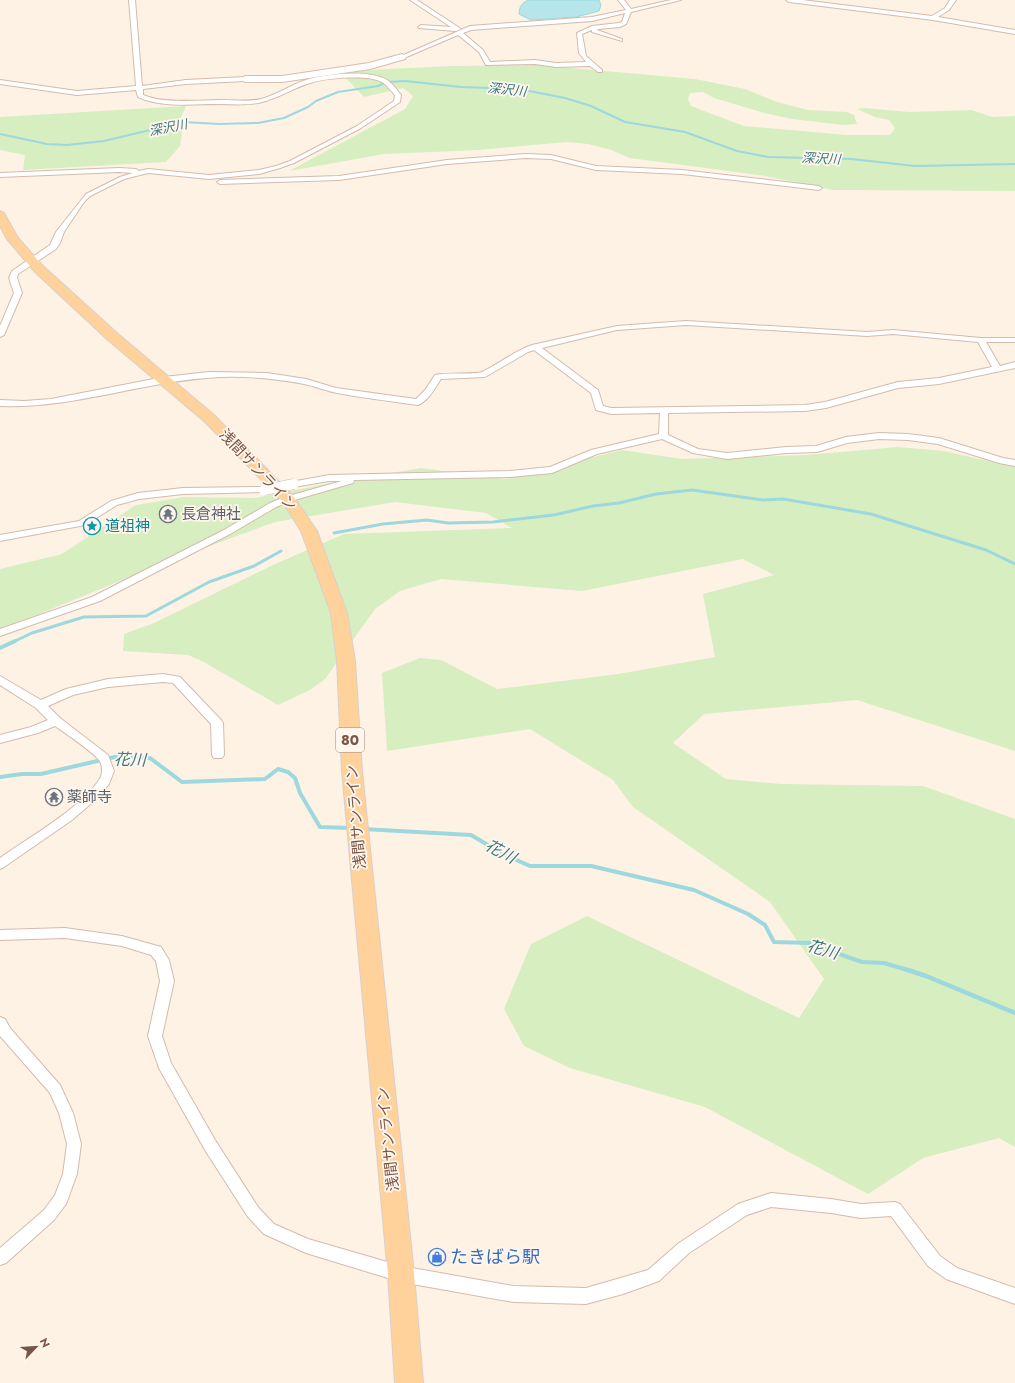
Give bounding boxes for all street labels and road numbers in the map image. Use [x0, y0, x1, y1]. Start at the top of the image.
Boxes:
street label: 浅間サンライン [214, 424, 302, 516]
road number: 80 [336, 728, 364, 752]
street label: 浅間サンライン [340, 764, 372, 870]
street label: 浅間サンライン [372, 1086, 404, 1192]

